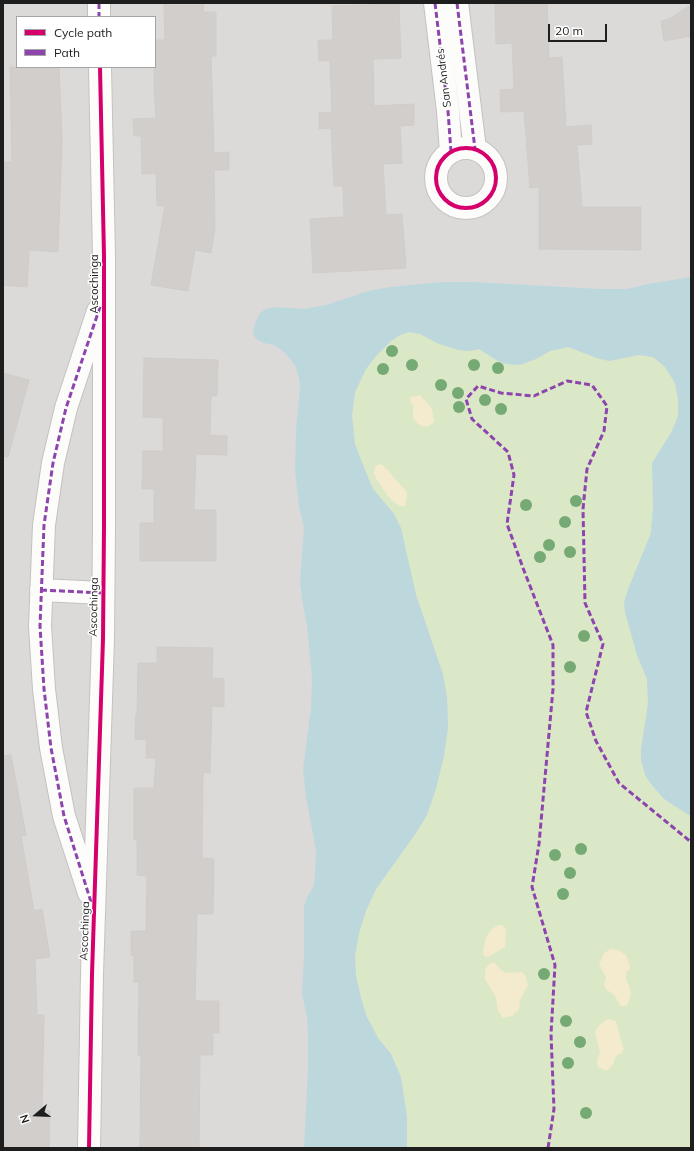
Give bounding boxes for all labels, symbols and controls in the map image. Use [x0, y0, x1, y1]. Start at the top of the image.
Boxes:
legend [16, 16, 156, 68]
scale bar [550, 16, 609, 42]
text: 20 m [555, 23, 583, 38]
text: Cycle path [54, 25, 112, 40]
text: Path [54, 45, 80, 60]
street label: San Andrés [434, 48, 454, 108]
street label: Ascochinga [88, 254, 102, 314]
street label: Ascochinga [87, 577, 101, 637]
street label: Ascochinga [77, 901, 93, 961]
north arrow [16, 1095, 56, 1135]
text: N [17, 1113, 33, 1125]

